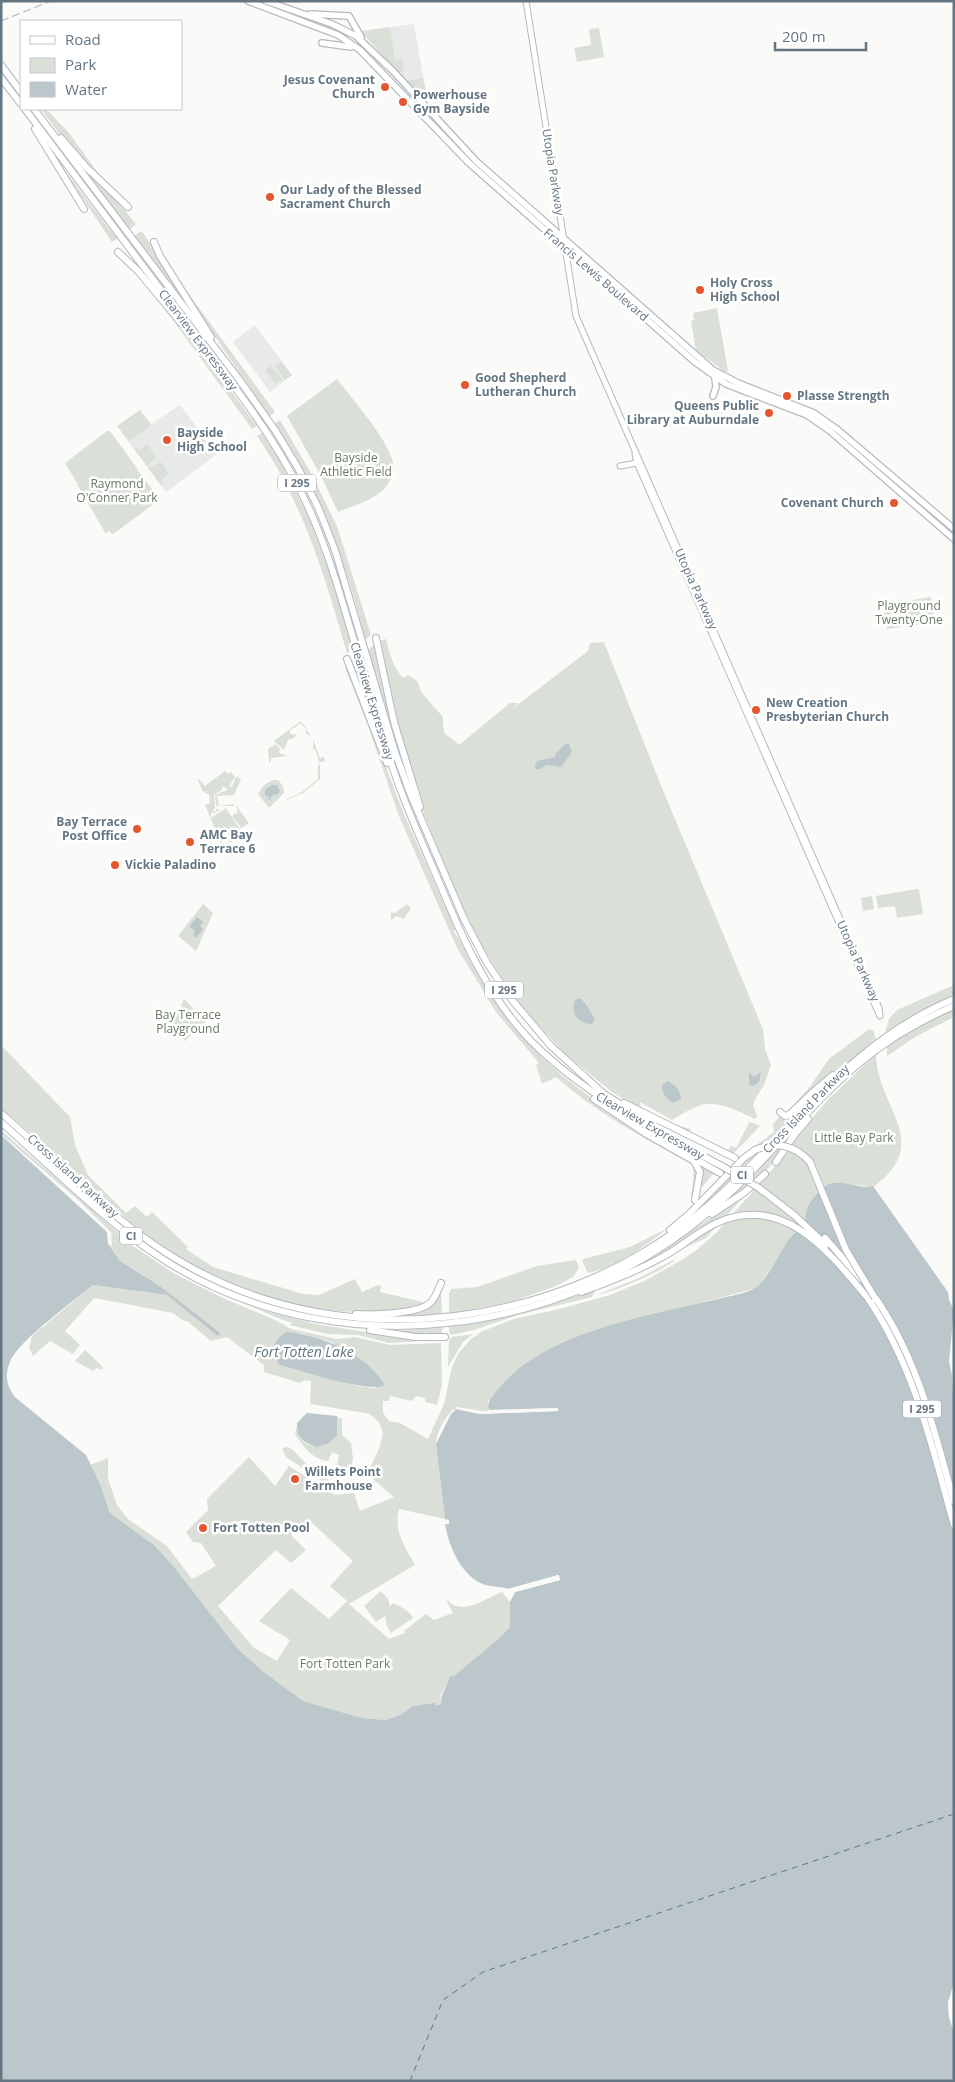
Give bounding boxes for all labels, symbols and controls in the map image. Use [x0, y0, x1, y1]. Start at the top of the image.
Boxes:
legend [20, 20, 182, 110]
scale bar [775, 20, 866, 52]
text: 200 m [782, 26, 826, 46]
text: Road [65, 29, 101, 49]
text: Park [65, 54, 96, 74]
place label: Jesus Covenant Church [283, 71, 375, 102]
text: Water [65, 79, 107, 99]
marker: Jesus Covenant Church [379, 81, 391, 93]
place label: Powerhouse Gym Bayside [413, 86, 490, 117]
marker: Powerhouse Gym Bayside [397, 96, 409, 108]
street label: Utopia Parkway [538, 127, 569, 217]
place label: Our Lady of the Blessed Sacrament Church [280, 181, 422, 212]
marker: Our Lady of the Blessed Sacrament Church [264, 191, 276, 203]
street label: Francis Lewis Boulevard [540, 224, 652, 325]
place label: Holy Cross High School [710, 274, 780, 305]
marker: Holy Cross High School [694, 284, 706, 296]
street label: Clearview Expressway [155, 286, 243, 394]
place label: Good Shepherd Lutheran Church [475, 369, 576, 400]
marker: Good Shepherd Lutheran Church [459, 379, 471, 391]
place label: Plasse Strength [797, 387, 890, 404]
marker: Plasse Strength [781, 390, 793, 402]
place label: Queens Public Library at Auburndale [627, 397, 759, 428]
marker: Queens Public Library at Auburndale [763, 407, 775, 419]
place label: Bayside High School [177, 424, 247, 455]
marker: Bayside High School [161, 434, 173, 446]
park label: Bayside Athletic Field [320, 449, 392, 480]
road number: I 295 [278, 474, 316, 492]
park label: Raymond O'Conner Park [76, 475, 158, 506]
place label: Covenant Church [781, 494, 884, 511]
marker: Covenant Church [888, 497, 900, 509]
street label: Utopia Parkway [671, 545, 722, 633]
park label: Playground Twenty-One [875, 597, 943, 628]
street label: Clearview Expressway [346, 640, 399, 763]
place label: New Creation Presbyterian Church [766, 694, 889, 725]
marker: New Creation Presbyterian Church [750, 704, 762, 716]
place label: Bay Terrace Post Office [56, 813, 127, 844]
marker: Bay Terrace Post Office [131, 823, 143, 835]
place label: AMC Bay Terrace 6 [200, 826, 256, 857]
marker: AMC Bay Terrace 6 [184, 836, 196, 848]
place label: Vickie Paladino [125, 856, 216, 873]
marker: Vickie Paladino [109, 859, 121, 871]
street label: Utopia Parkway [833, 917, 884, 1005]
road number: I 295 [485, 982, 523, 998]
park label: Bay Terrace Playground [155, 1006, 221, 1037]
street label: Cross Island Parkway [759, 1060, 853, 1157]
street label: Clearview Expressway [593, 1088, 708, 1164]
park label: Little Bay Park [814, 1129, 894, 1146]
street label: Cross Island Parkway [24, 1130, 124, 1222]
road number: CI [731, 1166, 753, 1184]
road number: CI [120, 1228, 142, 1244]
water label: Fort Totten Lake [254, 1342, 354, 1361]
road number: I 295 [903, 1400, 941, 1418]
place label: Willets Point Farmhouse [305, 1463, 381, 1494]
marker: Willets Point Farmhouse [289, 1473, 301, 1485]
place label: Fort Totten Pool [213, 1519, 310, 1536]
marker: Fort Totten Pool [197, 1522, 209, 1534]
park label: Fort Totten Park [300, 1655, 391, 1672]

